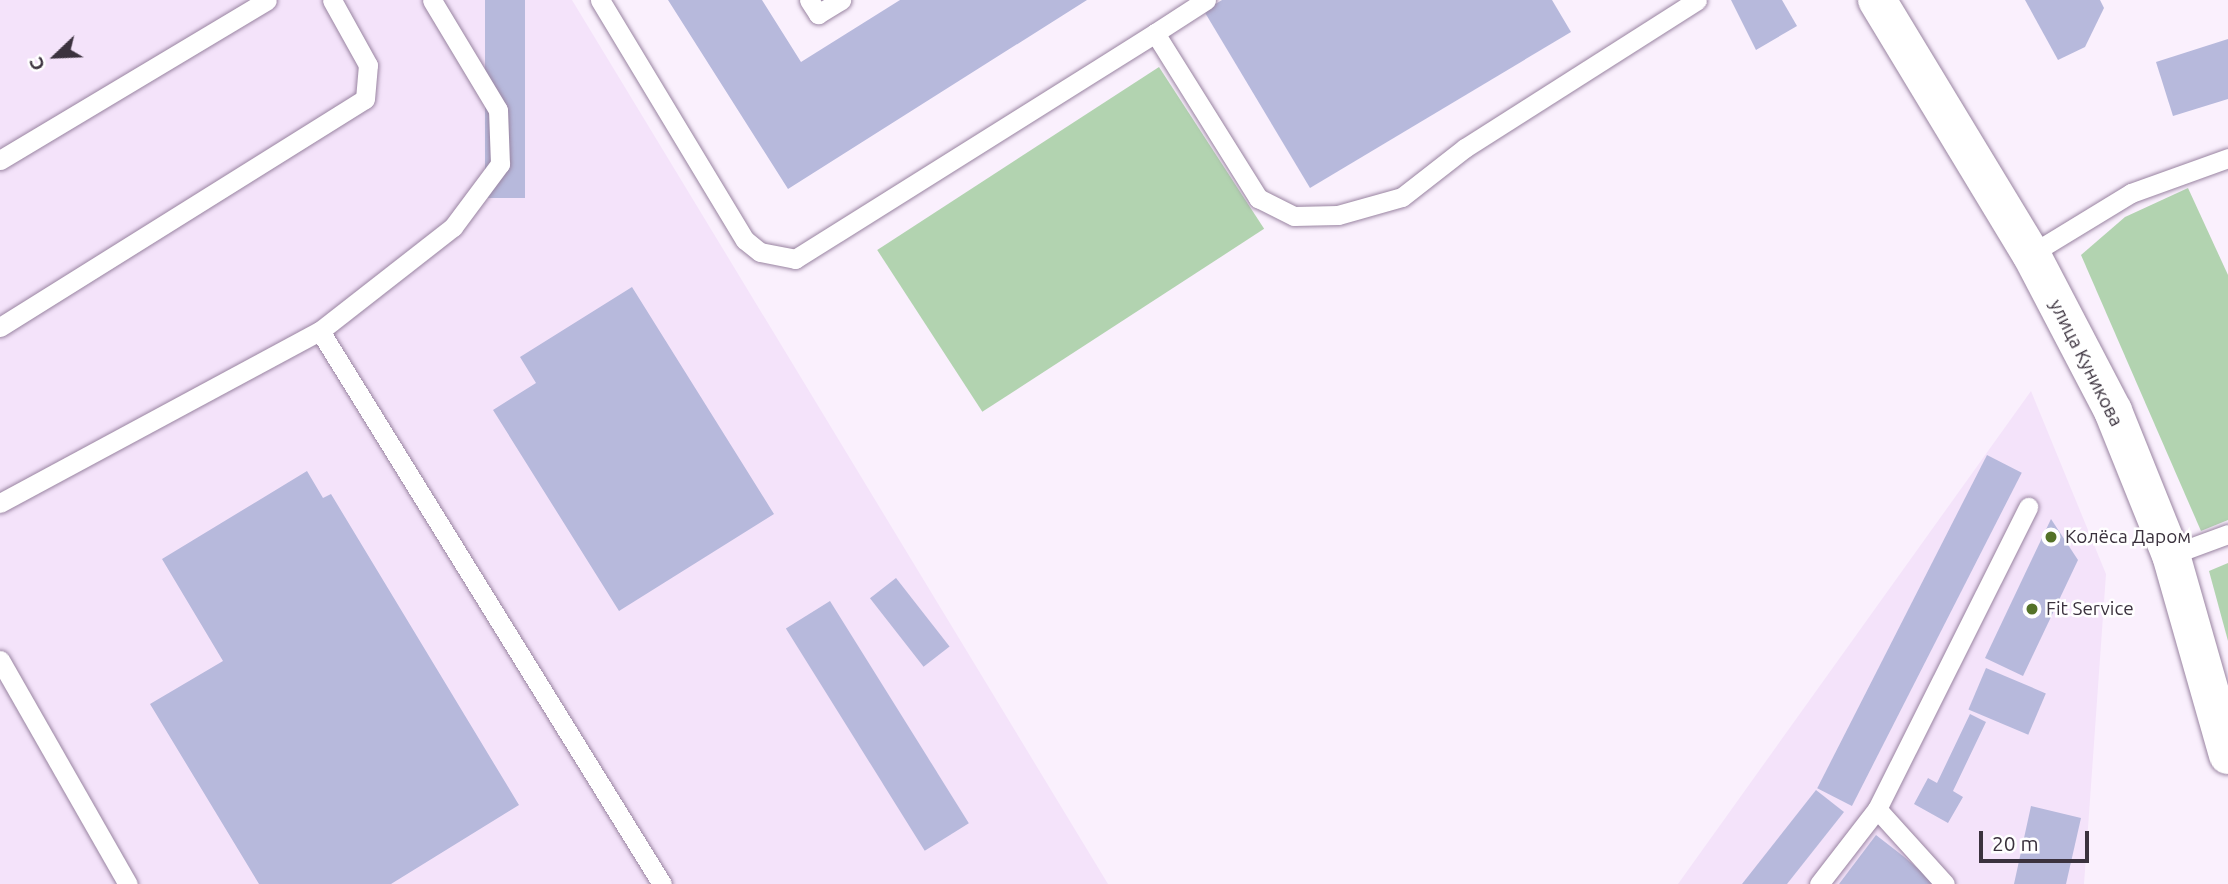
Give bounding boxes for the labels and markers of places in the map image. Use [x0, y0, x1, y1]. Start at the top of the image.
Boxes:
place label: Колёса Даром [2065, 526, 2191, 548]
marker: Колёса Даром [2043, 529, 2059, 545]
place label: Fit Service [2046, 598, 2134, 620]
marker: Fit Service [2024, 601, 2040, 617]

